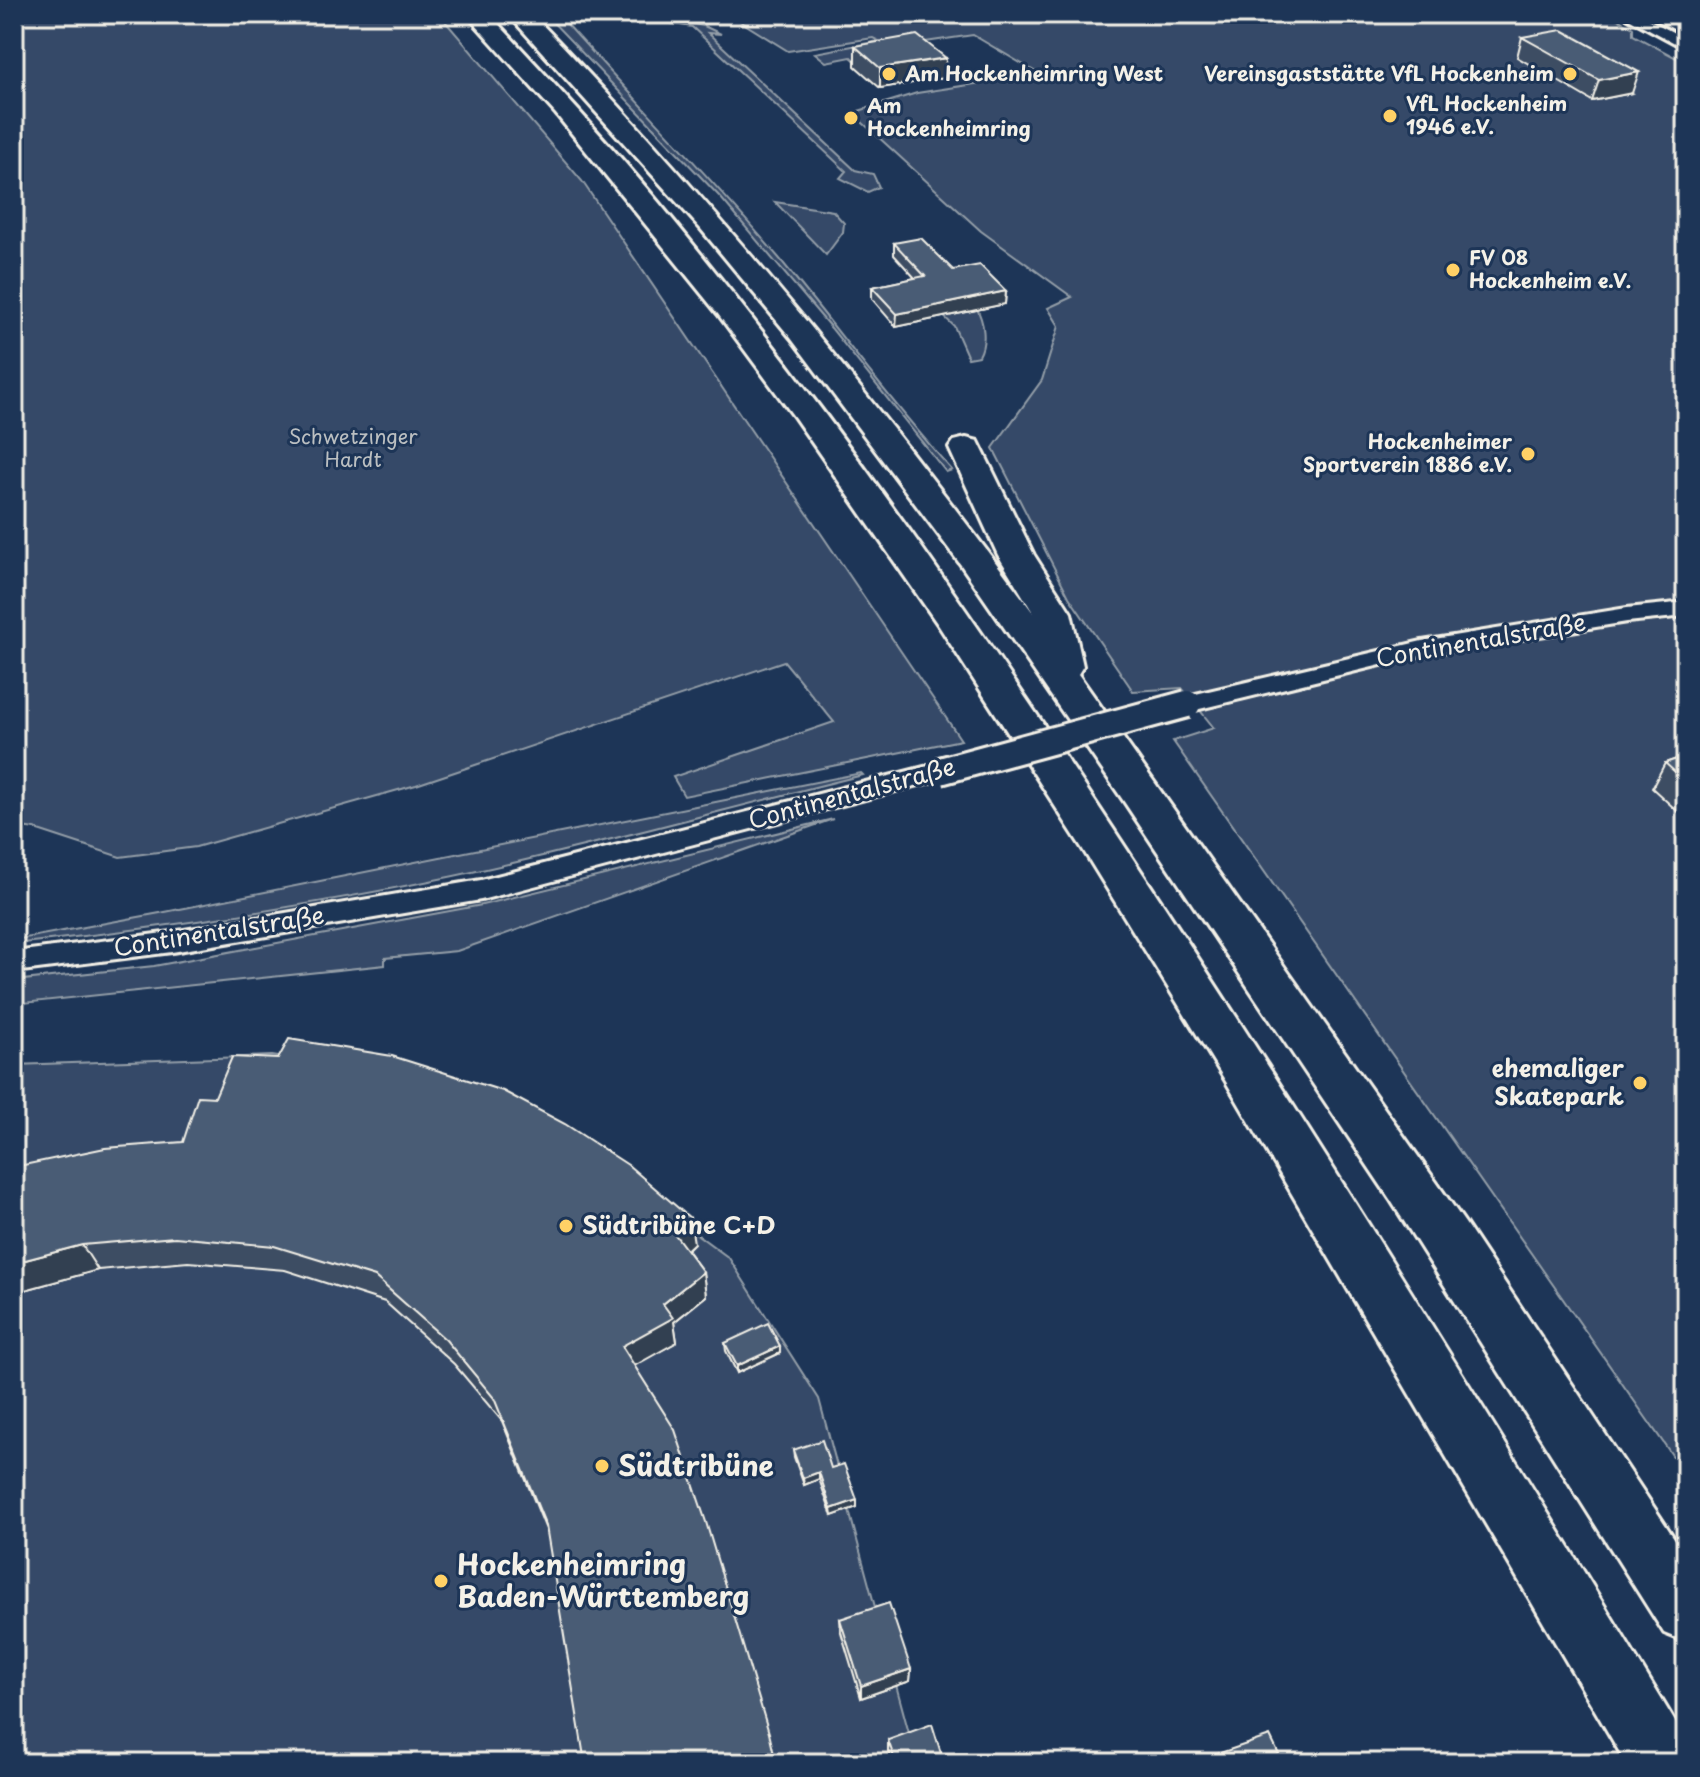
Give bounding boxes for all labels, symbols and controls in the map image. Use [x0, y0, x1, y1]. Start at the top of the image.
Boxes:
place label: Am Hockenheimring West [904, 58, 1163, 88]
place label: Vereinsgaststätte VfL Hockenheim [1204, 58, 1554, 88]
marker: Am Hockenheimring West [880, 65, 898, 83]
marker: Vereinsgaststätte VfL Hockenheim [1561, 65, 1579, 83]
place label: VfL Hockenheim 1946 e.V. [1406, 88, 1567, 141]
place label: Am Hockenheimring [867, 90, 1031, 143]
marker: VfL Hockenheim 1946 e.V. [1381, 107, 1399, 125]
marker: Am Hockenheimring [842, 109, 860, 127]
place label: FV 08 Hockenheim e.V. [1469, 242, 1631, 295]
marker: FV 08 Hockenheim e.V. [1444, 261, 1462, 279]
park label: Schwetzinger Hardt [288, 421, 418, 474]
place label: Hockenheimer Sportverein 1886 e.V. [1303, 426, 1513, 479]
marker: Hockenheimer Sportverein 1886 e.V. [1519, 445, 1537, 463]
street label: Continentalstraße [1373, 603, 1589, 675]
street label: Continentalstraße [744, 747, 959, 837]
street label: Continentalstraße [111, 896, 327, 964]
place label: ehemaliger Skatepark [1492, 1049, 1625, 1113]
marker: ehemaliger Skatepark [1631, 1074, 1649, 1092]
place label: Südtribüne C+D [582, 1206, 776, 1242]
marker: Südtribüne C+D [557, 1217, 575, 1235]
place label: Südtribüne [618, 1443, 774, 1486]
marker: Südtribüne [593, 1457, 611, 1475]
place label: Hockenheimring Baden-Württemberg [457, 1542, 749, 1617]
marker: Hockenheimring Baden-Württemberg [432, 1572, 450, 1590]

